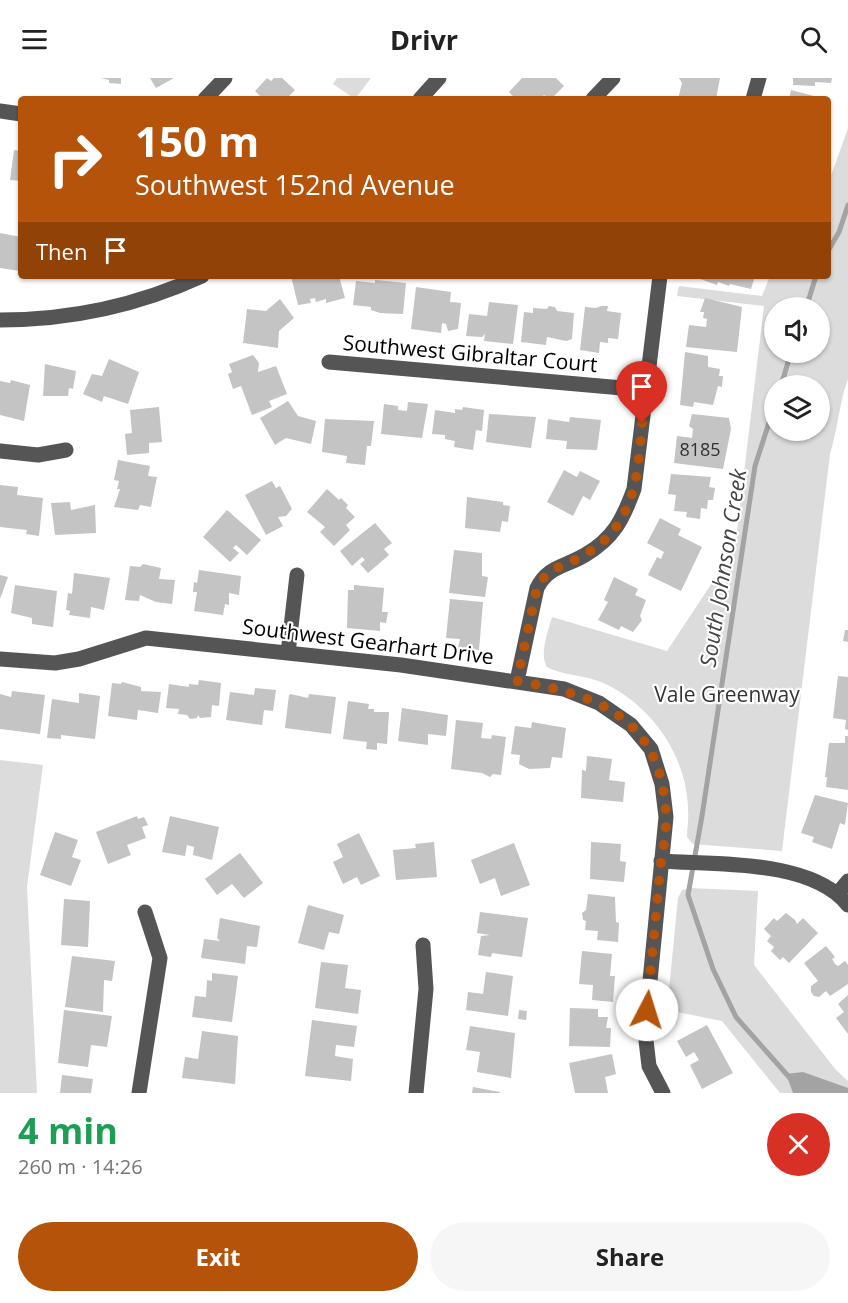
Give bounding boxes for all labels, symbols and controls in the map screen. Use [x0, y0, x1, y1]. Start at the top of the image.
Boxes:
text: Drivr [390, 21, 458, 58]
icon: menu [18, 23, 51, 56]
icon: search [797, 23, 830, 56]
text: 150 m [135, 112, 259, 169]
icon: right [36, 120, 114, 198]
text: Southwest 152nd Avenue [135, 166, 455, 203]
icon: arrive [99, 234, 132, 267]
text: Then [36, 236, 87, 266]
map controls [764, 297, 830, 441]
button: sound [764, 297, 830, 363]
street label: Southwest Gibraltar Court [342, 328, 599, 378]
pin [616, 361, 667, 423]
icon: arrive [625, 370, 658, 403]
button: layers [764, 375, 830, 441]
house number: 8185 [679, 437, 721, 461]
water label: South Johnson Creek [692, 466, 753, 669]
street label: Southwest Gearhart Drive [241, 612, 495, 670]
park label: Vale Greenway [654, 680, 800, 708]
position arrow [615, 978, 679, 1042]
text: 4 min [18, 1106, 118, 1155]
button: close [767, 1113, 830, 1176]
text: 260 m · 14:26 [18, 1153, 143, 1180]
button: Exit [18, 1222, 418, 1291]
button: Share [430, 1222, 830, 1291]

